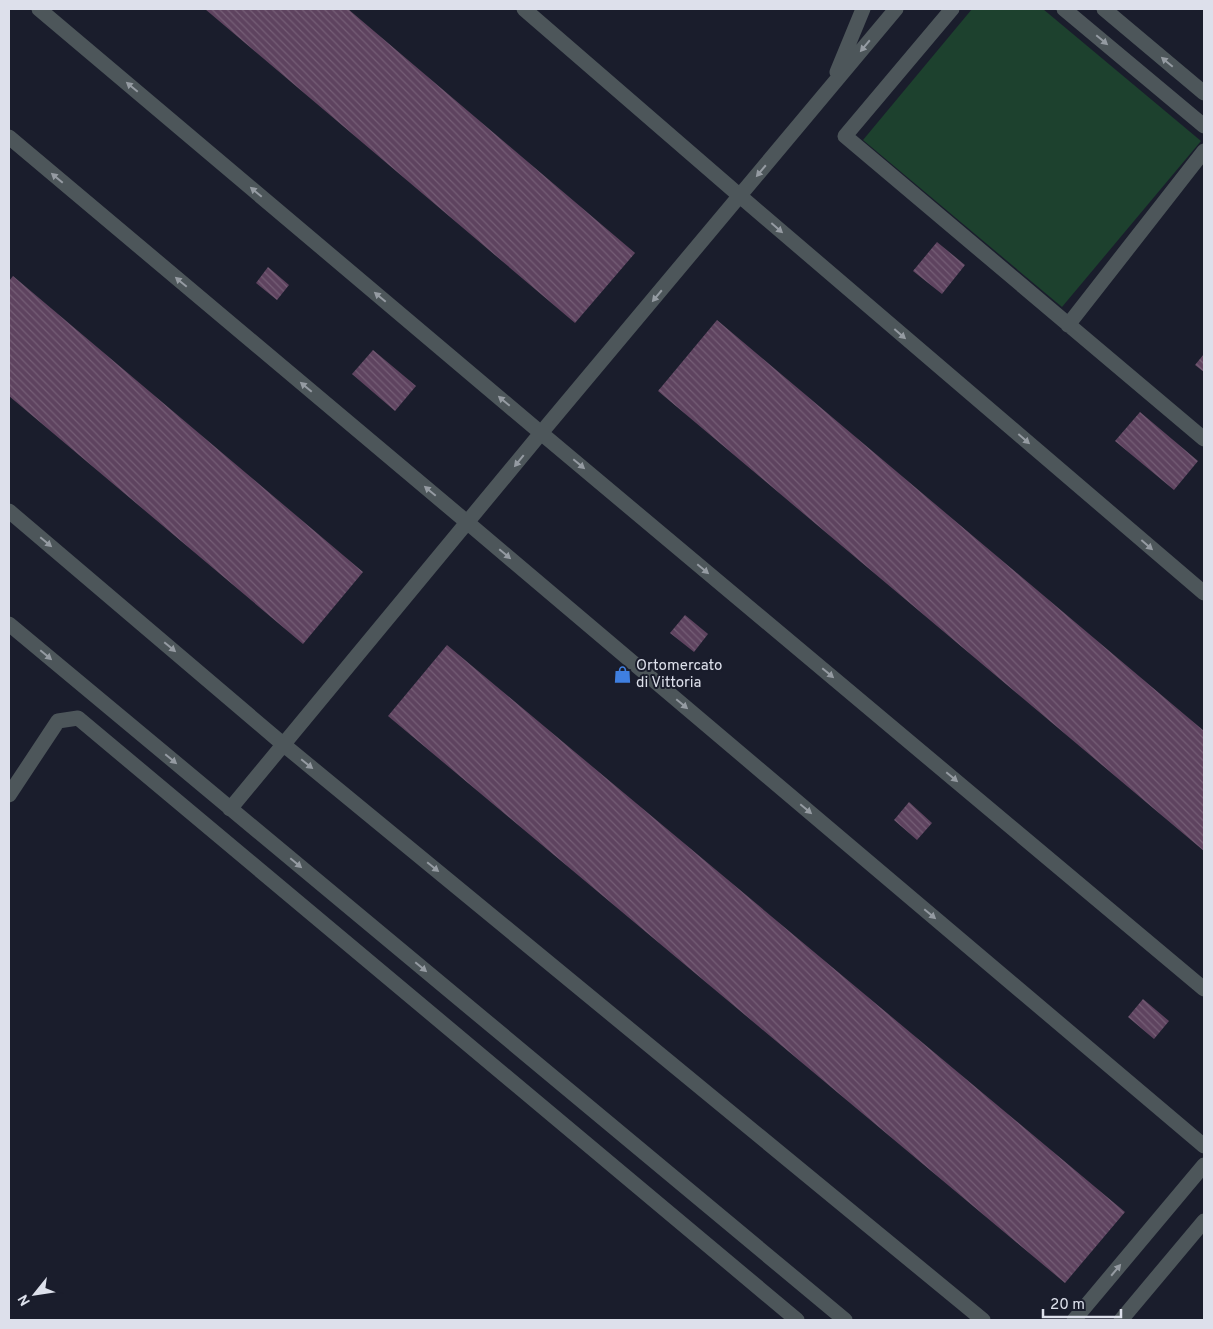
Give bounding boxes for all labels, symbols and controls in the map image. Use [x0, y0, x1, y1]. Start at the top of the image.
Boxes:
one-way arrow [1096, 34, 1108, 45]
one-way arrow [859, 39, 870, 52]
one-way arrow [1161, 56, 1174, 67]
one-way arrow [125, 81, 138, 92]
one-way arrow [755, 164, 766, 177]
one-way arrow [50, 172, 63, 183]
one-way arrow [250, 186, 263, 197]
one-way arrow [771, 222, 783, 233]
one-way arrow [175, 277, 188, 288]
one-way arrow [651, 289, 662, 302]
one-way arrow [374, 291, 387, 302]
one-way arrow [894, 328, 907, 339]
one-way arrow [299, 381, 312, 392]
one-way arrow [498, 396, 511, 407]
one-way arrow [1017, 434, 1030, 445]
one-way arrow [513, 454, 524, 467]
one-way arrow [572, 459, 585, 470]
one-way arrow [424, 486, 437, 497]
one-way arrow [39, 537, 52, 548]
one-way arrow [1141, 539, 1153, 551]
one-way arrow [498, 548, 510, 560]
one-way arrow [697, 563, 710, 574]
one-way arrow [163, 642, 176, 653]
one-way arrow [40, 649, 52, 660]
place label: Ortomercato di Vittoria [636, 657, 722, 693]
shop icon: Ortomercato di Vittoria [612, 665, 632, 685]
one-way arrow [821, 667, 833, 679]
one-way arrow [676, 699, 689, 710]
one-way arrow [164, 754, 177, 765]
one-way arrow [301, 758, 314, 769]
one-way arrow [946, 772, 959, 783]
one-way arrow [800, 803, 812, 815]
one-way arrow [289, 858, 302, 869]
one-way arrow [426, 861, 439, 872]
one-way arrow [924, 908, 936, 920]
one-way arrow [414, 962, 427, 973]
one-way arrow [1111, 1263, 1122, 1276]
north arrow [10, 1269, 60, 1319]
scale bar [1043, 1286, 1120, 1318]
text: N [15, 1291, 35, 1308]
text: 20 m [1050, 1296, 1085, 1315]

